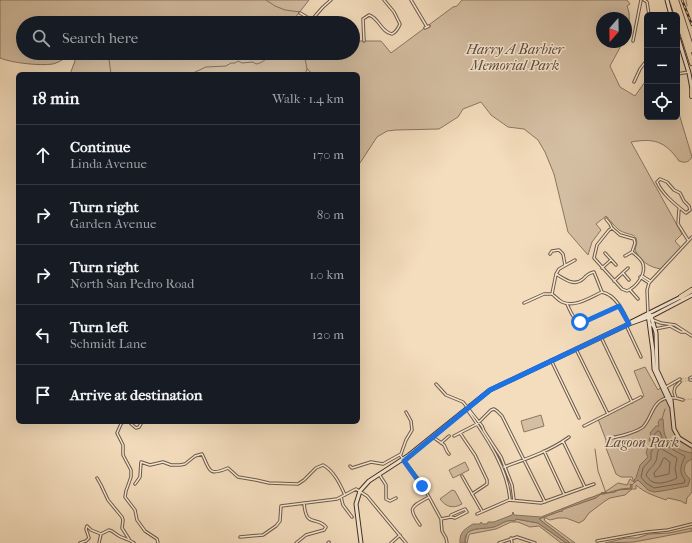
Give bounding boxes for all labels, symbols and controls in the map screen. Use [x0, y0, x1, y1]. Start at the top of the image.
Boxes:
north arrow [596, 12, 632, 48]
map controls [644, 12, 680, 120]
button: + [644, 12, 680, 48]
search box [16, 16, 360, 60]
icon: search [30, 27, 52, 49]
text: Search here [62, 29, 138, 47]
park label: Harry A Barbier Memorial Park [465, 41, 566, 74]
button: − [644, 48, 680, 84]
button: locate [644, 84, 680, 120]
text: 18 min [32, 88, 79, 108]
text: Walk · 1.4 km [272, 91, 344, 106]
text: Continue [70, 138, 130, 156]
icon: ahead [32, 144, 54, 166]
text: 170 m [312, 147, 344, 162]
text: Linda Avenue [70, 156, 147, 171]
text: Turn right [70, 198, 139, 216]
icon: right [32, 204, 54, 226]
text: 80 m [317, 207, 344, 222]
text: Garden Avenue [70, 216, 156, 231]
text: Turn right [70, 258, 139, 276]
icon: right [32, 264, 54, 286]
text: 1.0 km [309, 267, 344, 282]
text: North San Pedro Road [70, 276, 194, 291]
route start [571, 313, 589, 331]
text: Turn left [70, 318, 128, 336]
icon: left [32, 324, 54, 346]
text: 120 m [312, 327, 344, 342]
text: Schmidt Lane [70, 336, 147, 351]
icon: arrive [32, 384, 54, 406]
text: Arrive at destination [70, 386, 202, 404]
park label: Lagoon Park [604, 434, 679, 451]
route end [413, 477, 431, 495]

